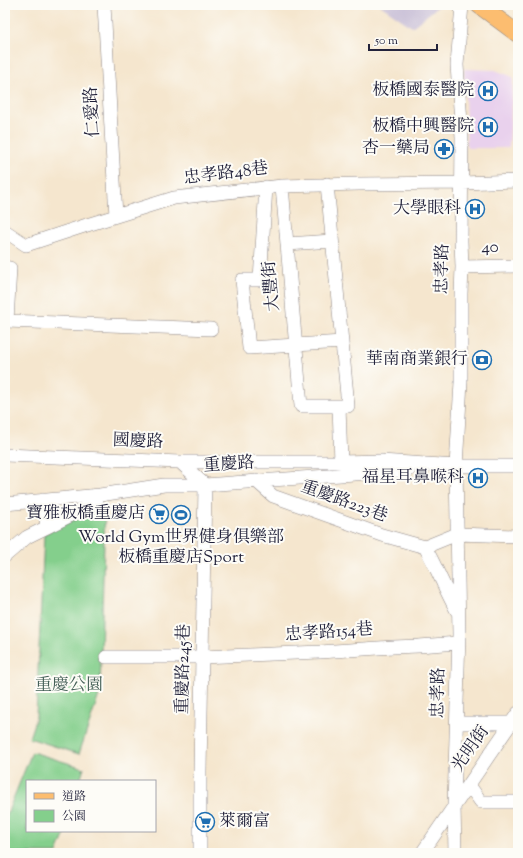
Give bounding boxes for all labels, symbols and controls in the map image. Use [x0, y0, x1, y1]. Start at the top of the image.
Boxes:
scale bar [369, 26, 437, 52]
text: 50 m [374, 32, 398, 50]
place label: 板橋國泰醫院 [372, 79, 474, 103]
hospital icon: 板橋國泰醫院 [477, 80, 499, 102]
street label: 仁愛路 [80, 86, 106, 138]
place label: 板橋中興醫院 [372, 115, 474, 139]
hospital icon: 板橋中興醫院 [477, 116, 499, 138]
place label: 杏一藥局 [362, 137, 430, 161]
pharmacy icon: 杏一藥局 [433, 138, 455, 160]
street label: 忠孝路48巷 [182, 157, 270, 191]
place label: 大學眼科 [393, 197, 461, 221]
hospital icon: 大學眼科 [464, 198, 486, 220]
street label: 40 [481, 236, 499, 260]
street label: 忠孝路 [431, 243, 455, 295]
street label: 大豐街 [258, 260, 286, 312]
place label: 華南商業銀行 [366, 348, 468, 372]
bank icon: 華南商業銀行 [471, 349, 493, 371]
street label: 國慶路 [112, 429, 164, 455]
street label: 重慶路 [203, 451, 255, 479]
place label: 福星耳鼻喉科 [362, 466, 464, 490]
hospital icon: 福星耳鼻喉科 [467, 467, 489, 489]
street label: 重慶路223巷 [297, 475, 391, 529]
place label: 寶雅板橋重慶店 [26, 502, 145, 526]
supermarket icon: 寶雅板橋重慶店 [148, 503, 170, 525]
sports icon: World Gym世界健身俱樂部 板橋重慶店Sport [170, 504, 192, 526]
place label: World Gym世界健身俱樂部 板橋重慶店Sport [78, 526, 284, 570]
street label: 忠孝路154巷 [284, 618, 374, 648]
street label: 重慶路245巷 [171, 624, 197, 714]
street label: 忠孝路 [427, 667, 451, 719]
park label: 重慶公園 [35, 674, 103, 698]
street label: 光明街 [447, 721, 495, 777]
legend [26, 780, 156, 832]
text: 道路 [62, 788, 86, 806]
text: 公園 [62, 808, 86, 826]
place label: 萊爾富 [219, 810, 270, 834]
supermarket icon: 萊爾富 [194, 811, 216, 833]

